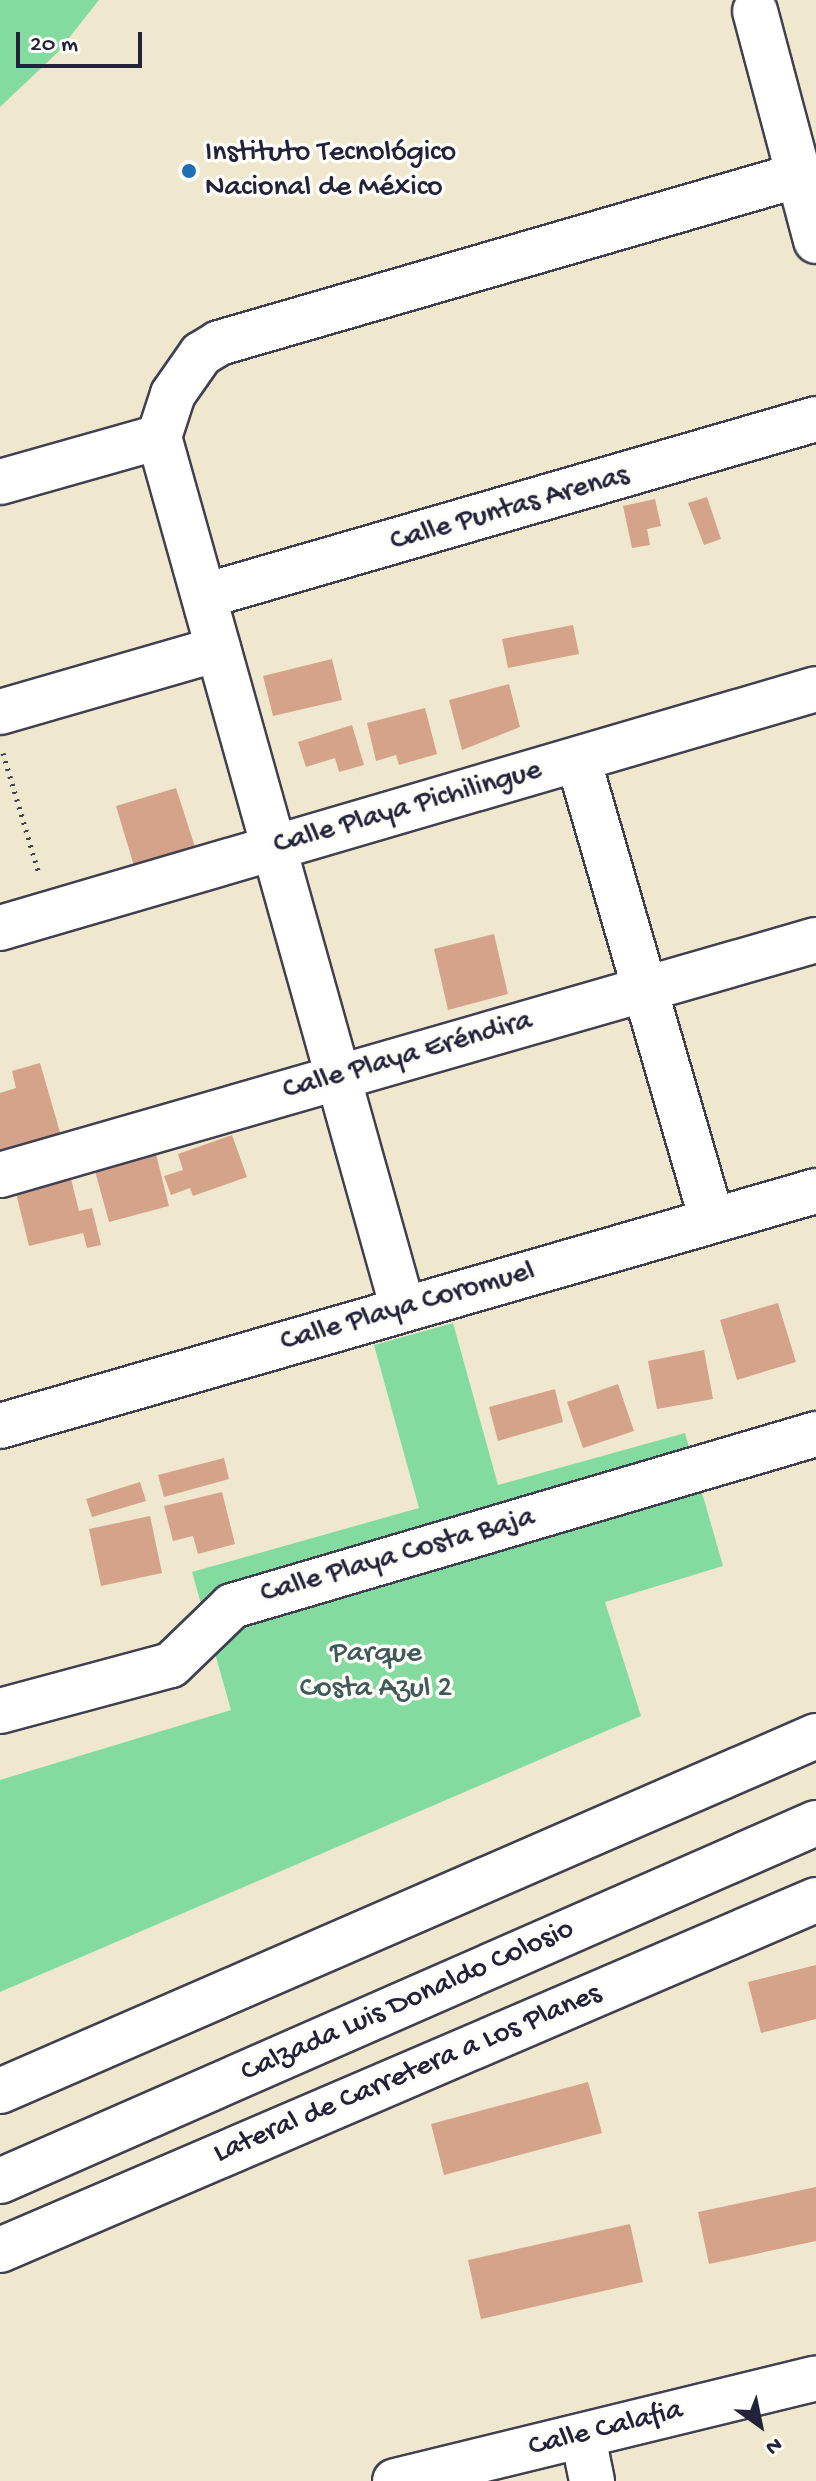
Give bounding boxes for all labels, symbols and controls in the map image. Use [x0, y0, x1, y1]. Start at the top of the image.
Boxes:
scale bar [20, 16, 146, 66]
text: 20 m [30, 31, 78, 60]
place label: Instituto Tecnológico Nacional de México [205, 136, 456, 206]
marker: Instituto Tecnológico Nacional de México [180, 162, 198, 180]
street label: Calle Puntas Arenas [387, 459, 633, 561]
street label: Calle Playa Pichilingue [270, 754, 546, 864]
street label: Calle Playa Eréndira [279, 1004, 537, 1110]
street label: Calle Playa Coromuel [277, 1255, 539, 1361]
street label: Calle Playa Costa Baja [257, 1501, 539, 1613]
park label: Parque Costa Azul 2 [300, 1637, 452, 1708]
street label: Calzada Luis Donaldo Colosio [236, 1912, 580, 2092]
street label: Lateral de Carretera a Los Planes [209, 1977, 607, 2173]
north arrow [720, 2385, 800, 2465]
street label: Calle Calafia [525, 2394, 687, 2466]
text: N [760, 2430, 786, 2460]

